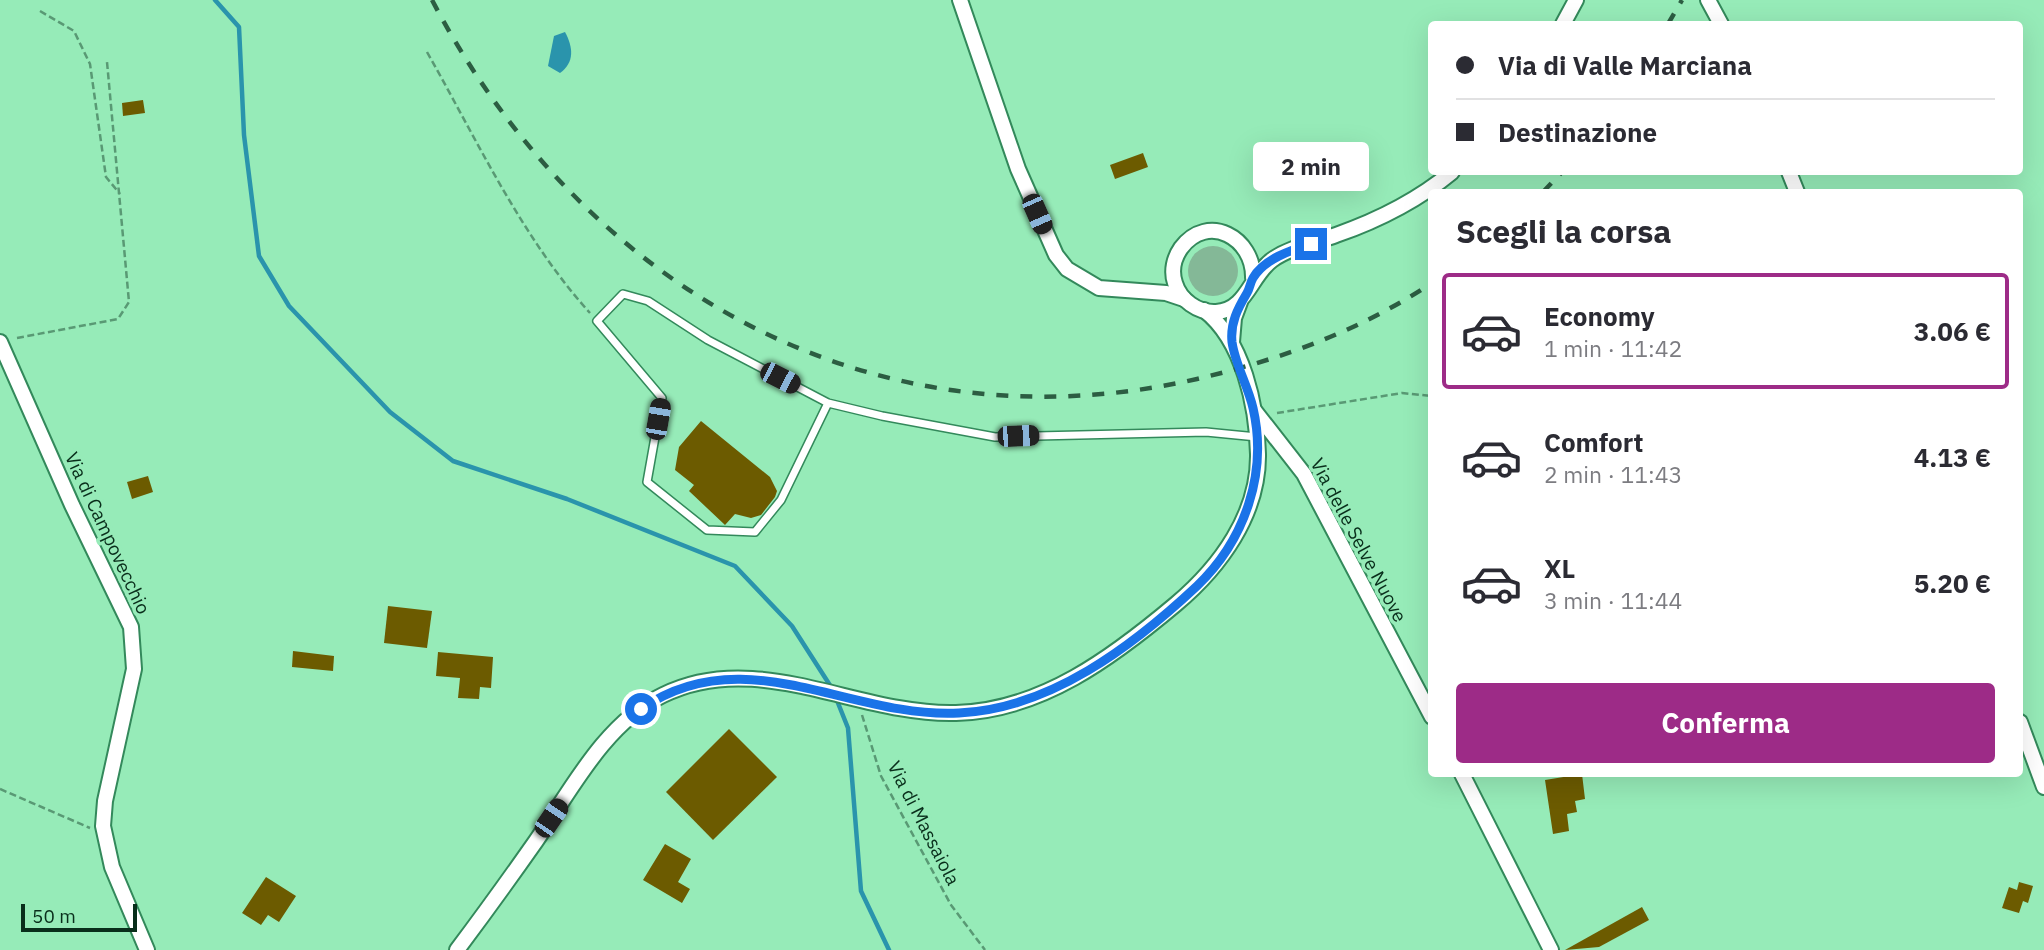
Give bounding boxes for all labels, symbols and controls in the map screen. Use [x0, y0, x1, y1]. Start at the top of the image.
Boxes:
text: Via di Valle Marciana [1498, 48, 1752, 82]
text: Destinazione [1498, 115, 1657, 149]
callout: 2 min [1253, 142, 1369, 191]
text: 2 min [1281, 151, 1341, 181]
car [1019, 191, 1056, 237]
text: Scegli la corsa [1456, 210, 1672, 252]
route end [1295, 228, 1327, 260]
text: Economy [1544, 299, 1655, 333]
icon: car [1460, 300, 1523, 363]
text: 3.06 € [1914, 314, 1991, 348]
text: 1 min · 11:42 [1544, 333, 1682, 363]
car [757, 359, 804, 397]
car [645, 396, 672, 442]
car [997, 425, 1040, 447]
text: Comfort [1544, 425, 1643, 459]
icon: car [1460, 426, 1523, 489]
text: 4.13 € [1914, 440, 1991, 474]
street label: Via di Campovecchio [60, 448, 156, 618]
street label: Via delle Selve Nuove [1306, 454, 1412, 626]
text: 2 min · 11:43 [1544, 459, 1682, 489]
text: XL [1544, 551, 1575, 585]
icon: car [1460, 552, 1523, 615]
text: 5.20 € [1914, 566, 1991, 600]
text: 3 min · 11:44 [1544, 585, 1682, 615]
button: Conferma [1456, 683, 1995, 763]
route start [625, 693, 657, 725]
street label: Via di Massaiola [882, 757, 966, 889]
car [531, 795, 572, 841]
scale bar [21, 901, 136, 933]
text: 50 m [32, 904, 76, 928]

